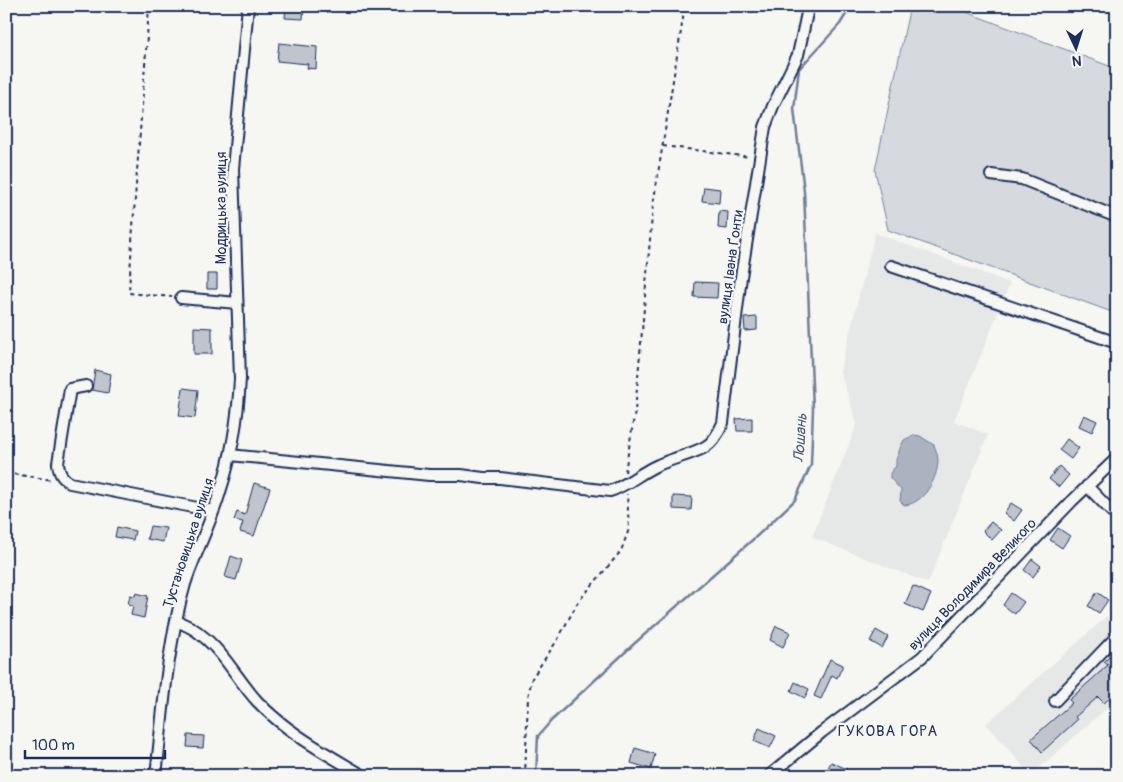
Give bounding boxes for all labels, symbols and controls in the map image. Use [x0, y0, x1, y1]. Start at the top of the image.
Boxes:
north arrow [1050, 22, 1100, 72]
text: N [1072, 52, 1082, 69]
street label: Модрицька вулиця [213, 152, 230, 264]
street label: вулиця Івана Ґонти [714, 209, 747, 325]
water label: Лошань [789, 413, 812, 463]
street label: Тустановицька вулиця [159, 476, 218, 610]
street label: вулиця Володимира Великого [905, 514, 1040, 654]
district label: ГУКОВА ГОРА [838, 722, 938, 741]
scale bar [25, 727, 165, 759]
text: 100 m [32, 736, 75, 755]

